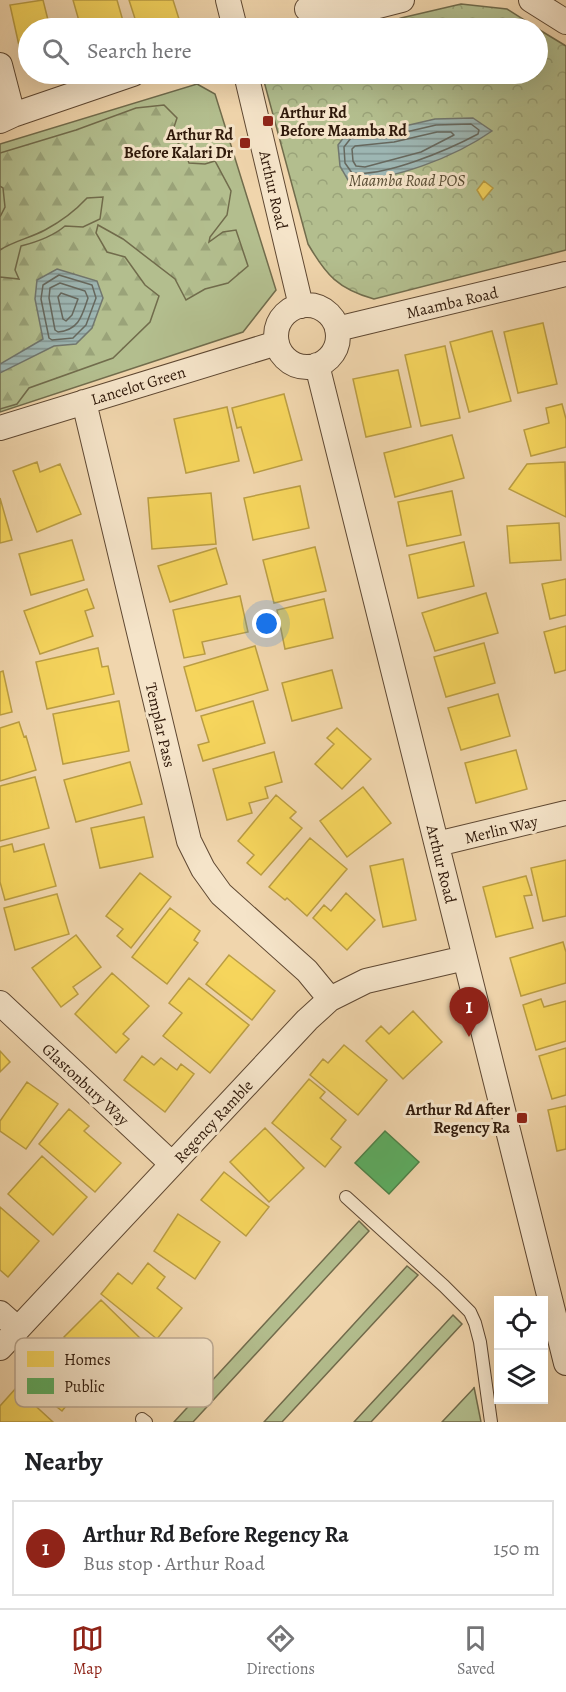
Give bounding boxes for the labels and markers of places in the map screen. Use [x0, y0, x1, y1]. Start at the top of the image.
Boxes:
place label: Arthur Rd Before Maamba Rd [279, 102, 407, 142]
marker: Arthur Rd Before Maamba Rd [261, 114, 275, 128]
place label: Arthur Rd Before Kalari Dr [124, 124, 233, 164]
marker: Arthur Rd Before Kalari Dr [238, 136, 252, 150]
pin: 1 [450, 988, 488, 1037]
place label: Arthur Rd After Regency Ra [405, 1099, 510, 1139]
marker: Arthur Rd After Regency Ra [515, 1111, 529, 1125]

